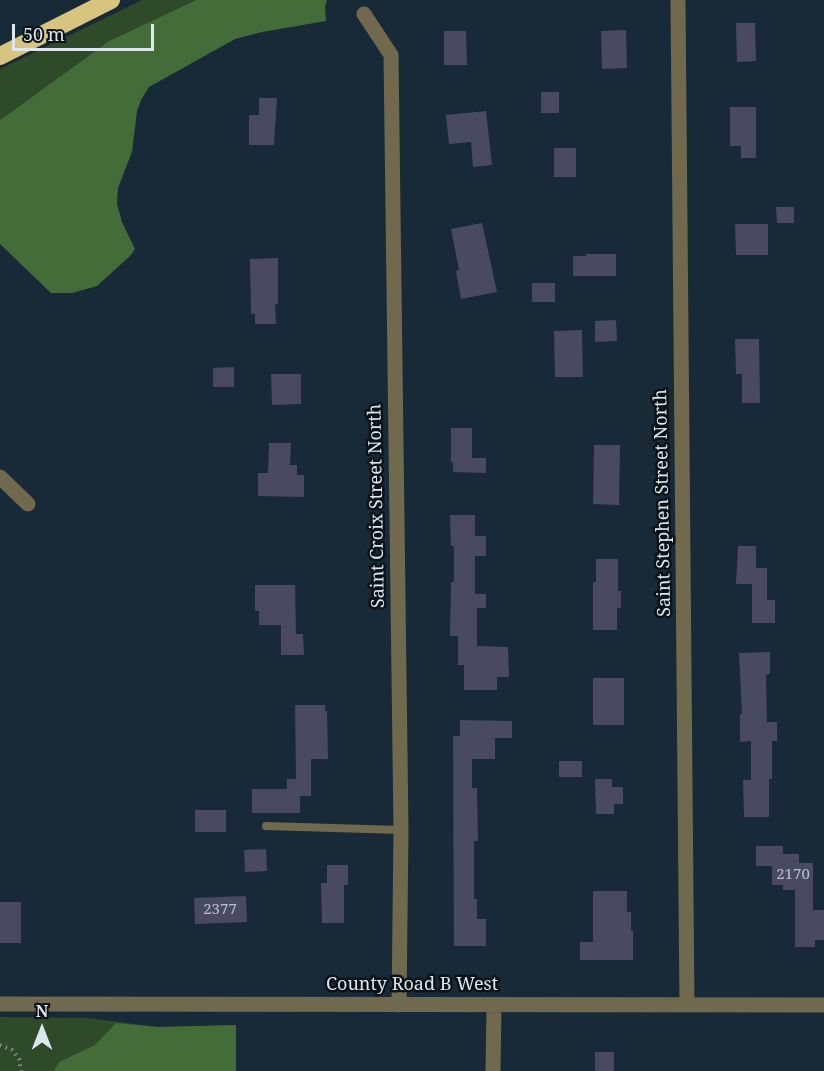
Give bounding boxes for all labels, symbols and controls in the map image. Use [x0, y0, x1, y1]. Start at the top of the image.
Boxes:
scale bar [15, 12, 158, 50]
text: 50 m [23, 22, 65, 46]
street label: Saint Stephen Street North [650, 389, 676, 617]
street label: Saint Croix Street North [364, 404, 390, 608]
house number: 2170 [776, 866, 810, 884]
house number: 2377 [203, 901, 237, 919]
street label: County Road B West [326, 974, 498, 996]
north arrow [12, 999, 72, 1059]
text: N [36, 1000, 48, 1022]

